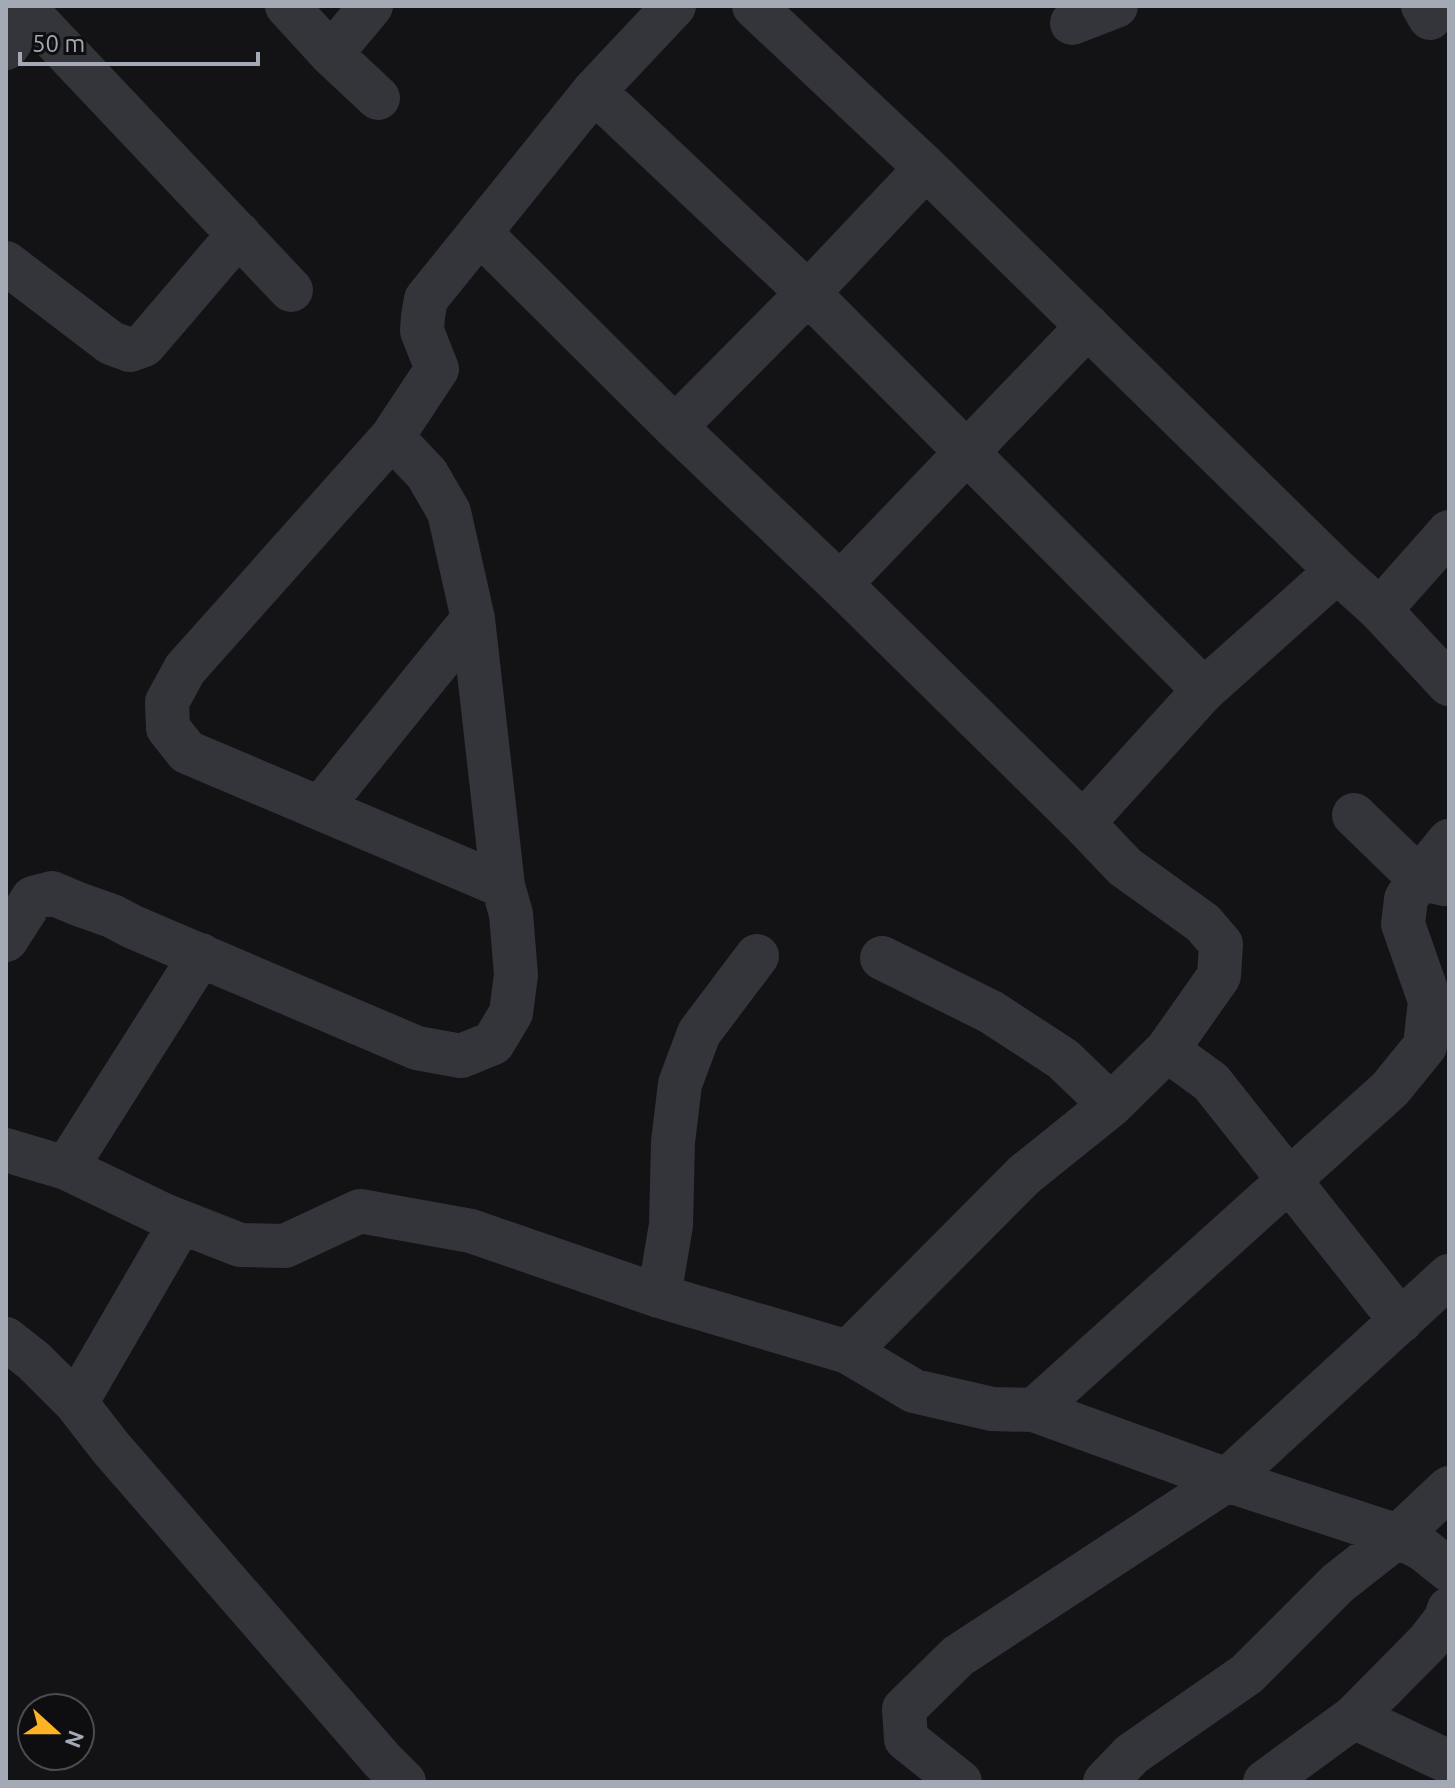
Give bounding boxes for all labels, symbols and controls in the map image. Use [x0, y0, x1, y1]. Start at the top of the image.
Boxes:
scale bar [20, 16, 258, 66]
text: 50 m [32, 30, 85, 57]
north arrow [16, 1692, 96, 1772]
text: N [61, 1727, 90, 1751]

